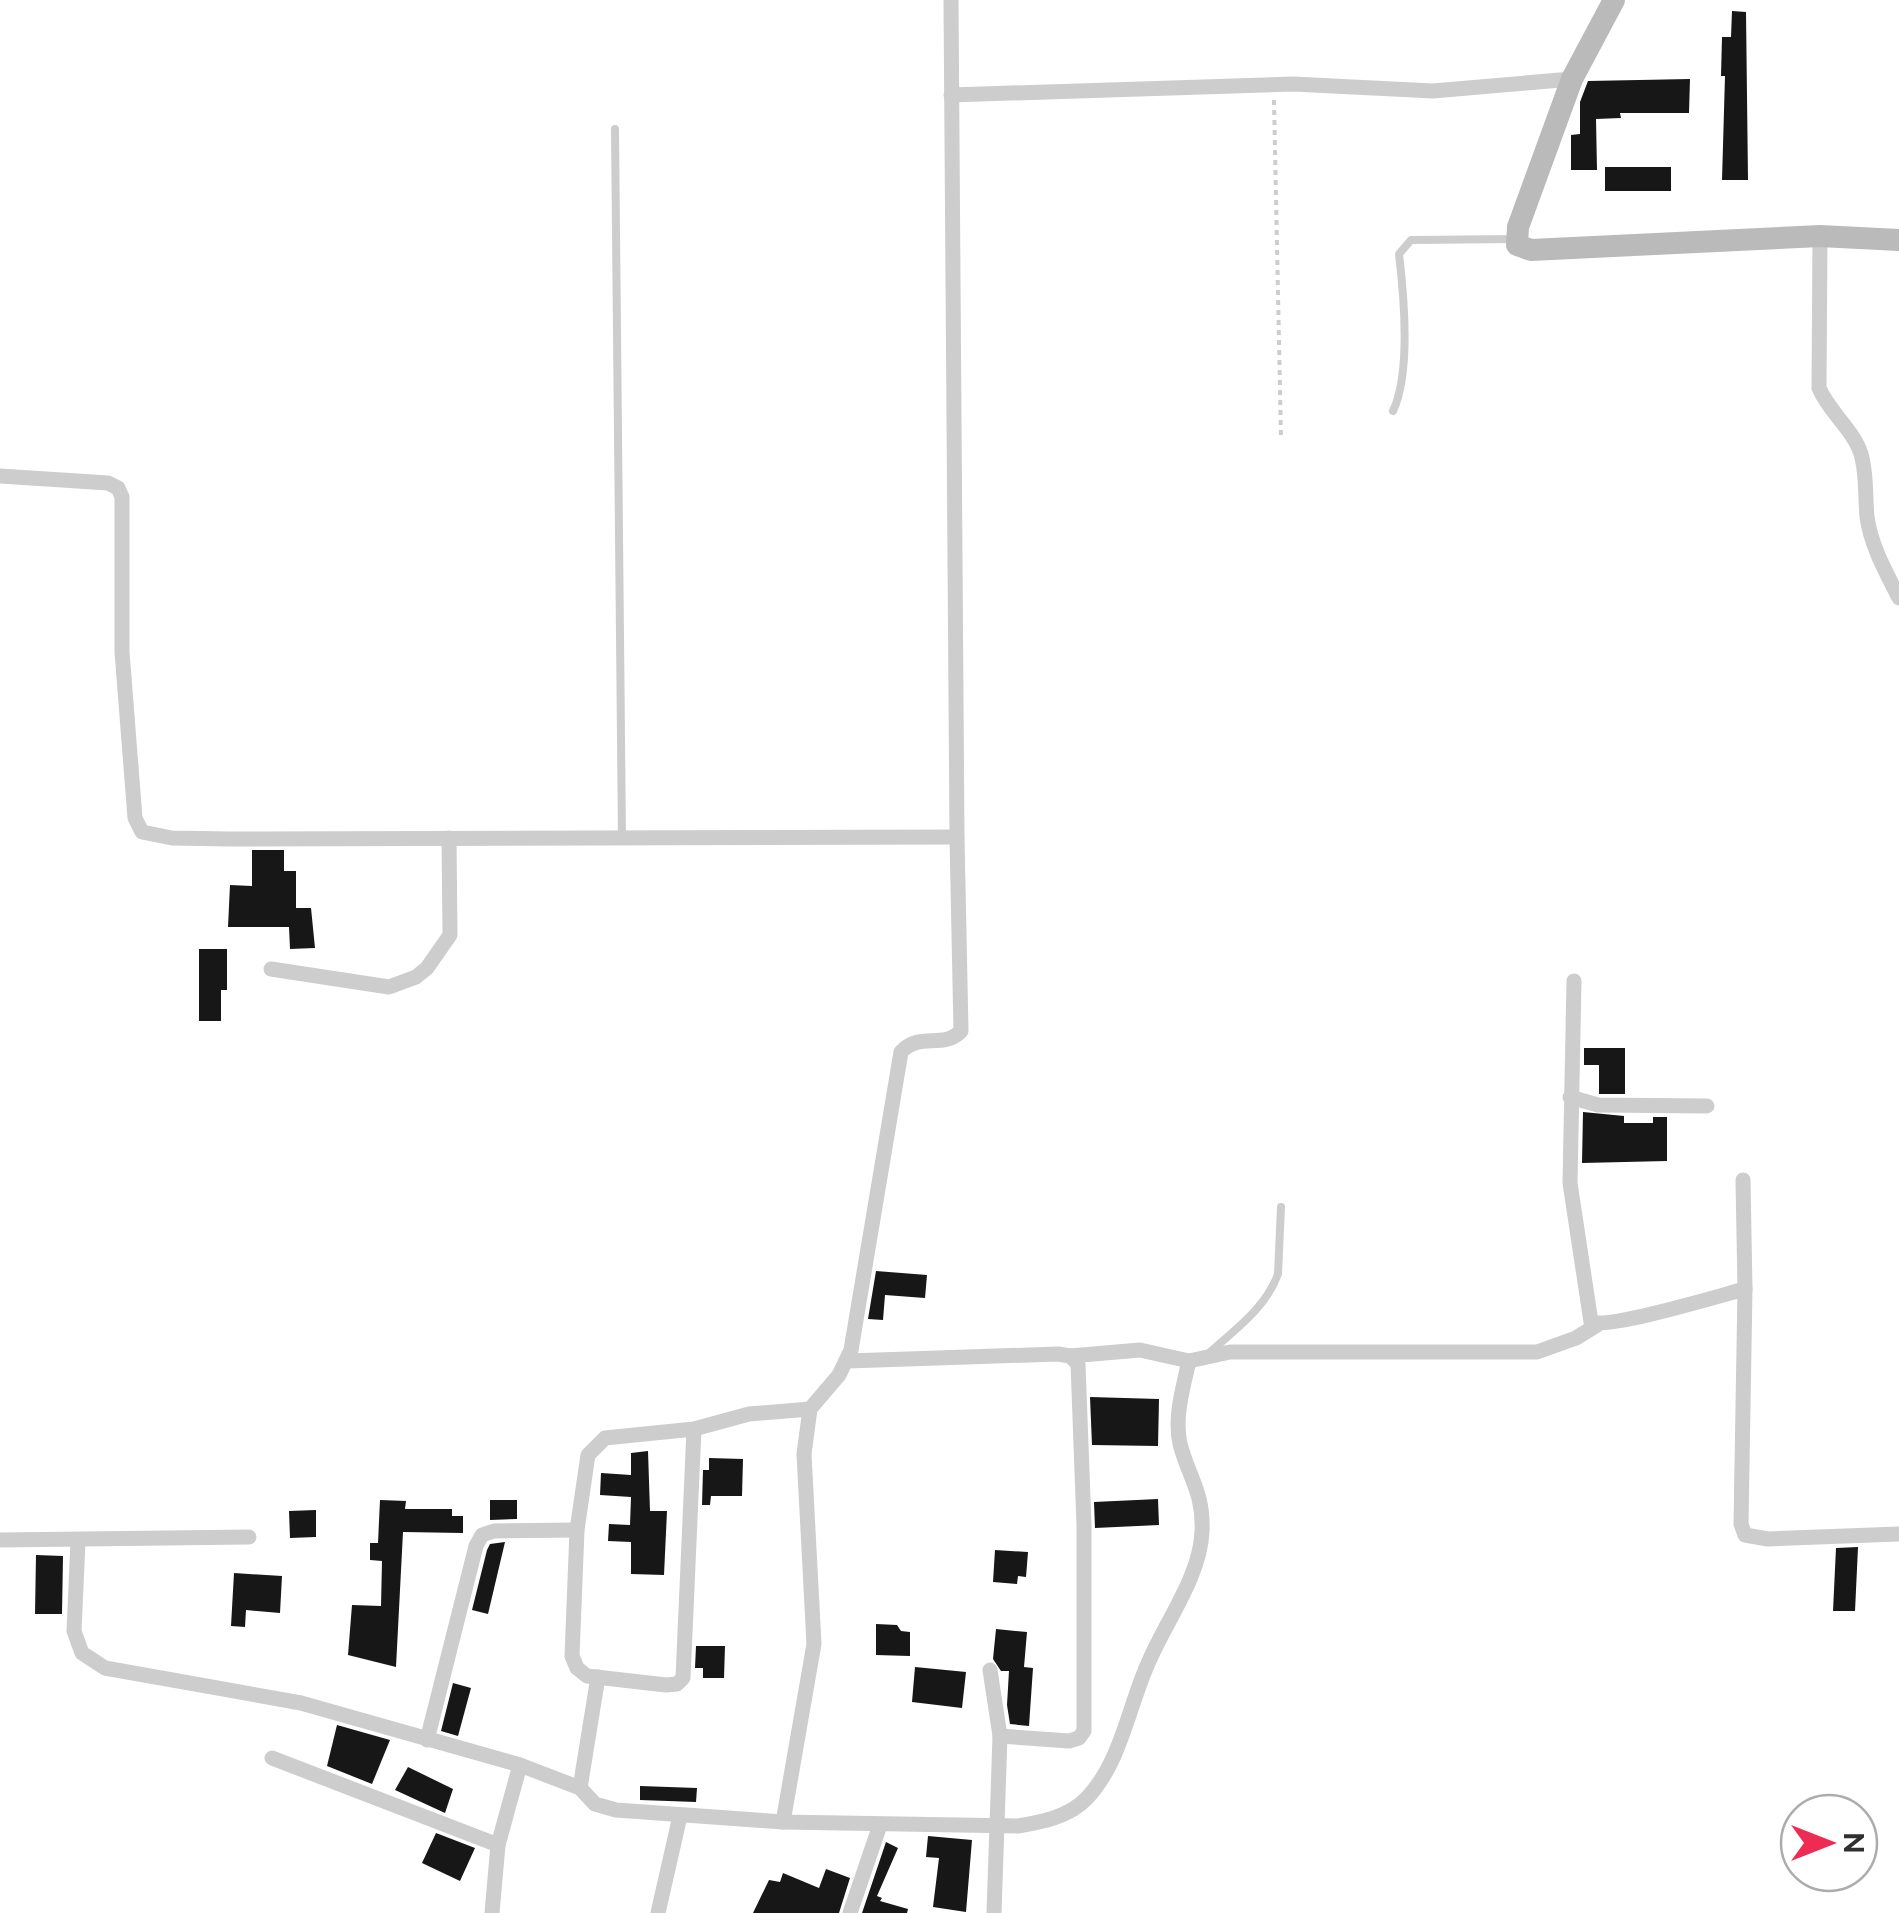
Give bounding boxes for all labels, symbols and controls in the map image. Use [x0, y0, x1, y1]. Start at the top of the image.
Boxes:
north arrow [1779, 1793, 1879, 1893]
text: N [1837, 1832, 1870, 1854]

